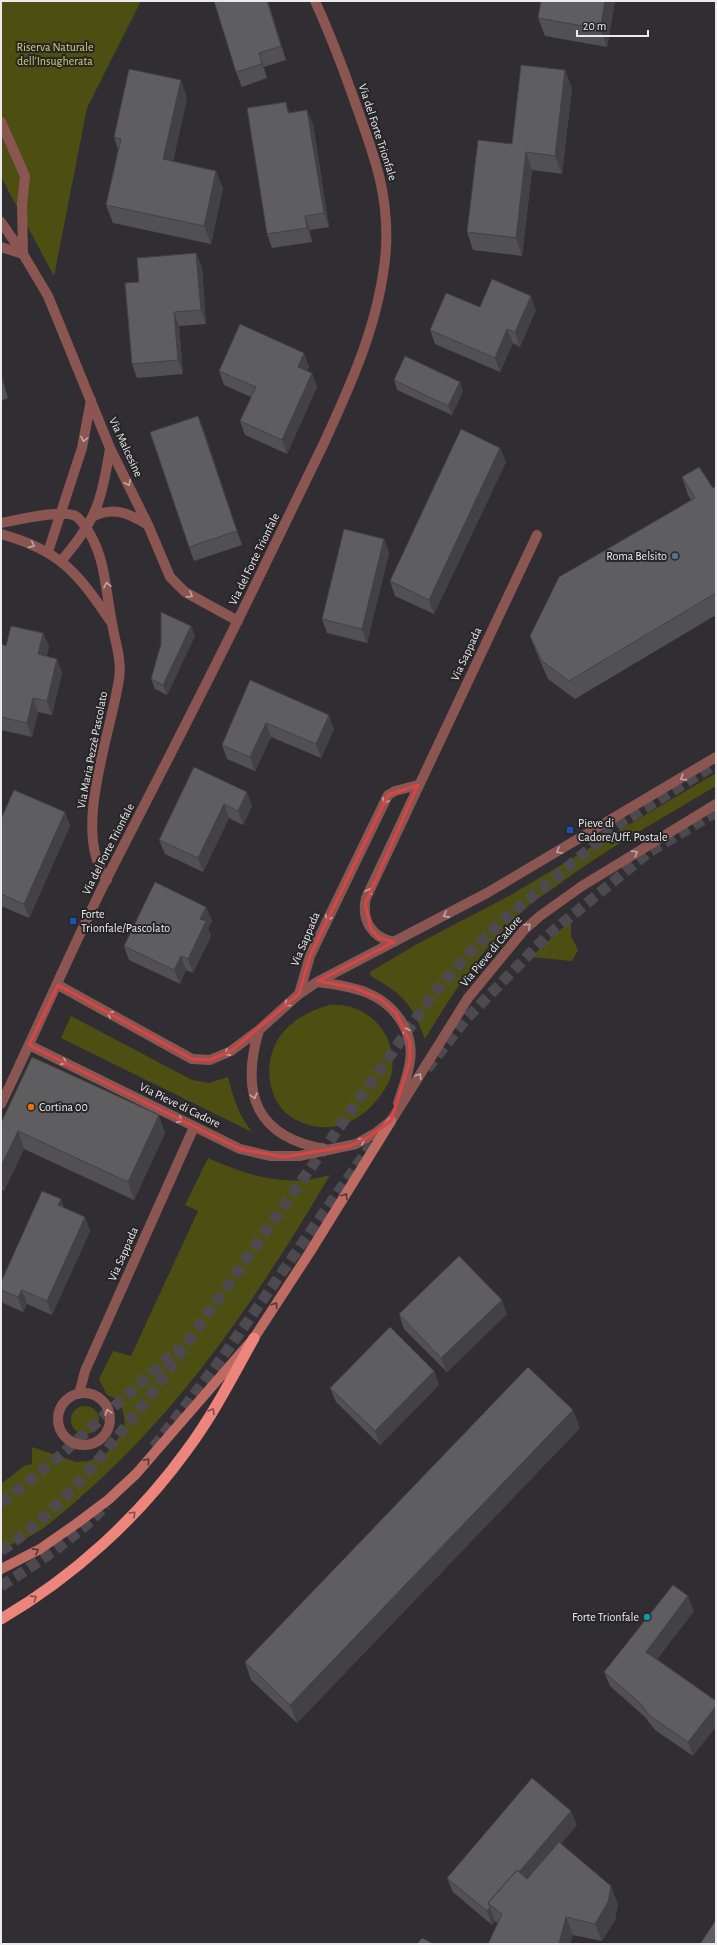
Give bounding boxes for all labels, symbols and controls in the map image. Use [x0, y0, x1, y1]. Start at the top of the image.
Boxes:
scale bar [577, 12, 648, 38]
text: 20 m [583, 20, 606, 32]
park label: Riserva Naturale dell'Insugherata [16, 41, 94, 67]
street label: Via del Forte Trionfale [357, 82, 399, 182]
street label: Via Malcesine [107, 415, 145, 479]
one-way arrow [81, 436, 89, 442]
one-way arrow [123, 479, 131, 486]
street label: Via del Forte Trionfale [227, 511, 281, 607]
one-way arrow [28, 540, 36, 548]
place label: Roma Belsito [606, 550, 667, 562]
marker: Roma Belsito [670, 551, 680, 561]
one-way arrow [103, 582, 112, 588]
one-way arrow [186, 590, 193, 597]
street label: Via Sappada [448, 625, 484, 683]
street label: Via Maria Pezzè Pascolato [75, 690, 109, 810]
one-way arrow [680, 773, 687, 780]
one-way arrow [382, 797, 390, 805]
street label: Via del Forte Trionfale [80, 801, 136, 897]
place label: Pieve di Cadore/Uff. Postale [578, 817, 668, 843]
marker: Pieve di Cadore/Uff. Postale [565, 825, 575, 835]
one-way arrow [556, 846, 563, 853]
one-way arrow [631, 850, 638, 858]
one-way arrow [364, 888, 372, 896]
place label: Forte Trionfale/Pascolato [81, 908, 170, 934]
street label: Via Sappada [288, 910, 322, 968]
one-way arrow [443, 910, 450, 918]
street label: Via Pieve di Cadore [458, 913, 524, 989]
one-way arrow [325, 914, 333, 922]
marker: Forte Trionfale/Pascolato [68, 916, 78, 926]
one-way arrow [523, 924, 531, 931]
one-way arrow [284, 1000, 291, 1007]
one-way arrow [107, 1012, 114, 1019]
one-way arrow [402, 1027, 410, 1034]
one-way arrow [224, 1048, 231, 1056]
one-way arrow [59, 1057, 67, 1065]
one-way arrow [415, 1073, 422, 1080]
street label: Via Pieve di Cadore [138, 1080, 222, 1130]
one-way arrow [249, 1092, 258, 1099]
place label: Cortina 00 [39, 1101, 88, 1113]
marker: Cortina 00 [26, 1102, 36, 1112]
one-way arrow [176, 1115, 183, 1123]
one-way arrow [357, 1138, 365, 1146]
one-way arrow [341, 1193, 348, 1200]
street label: Via Sappada [106, 1225, 140, 1283]
one-way arrow [271, 1302, 278, 1309]
one-way arrow [208, 1408, 215, 1415]
one-way arrow [104, 1409, 113, 1416]
one-way arrow [143, 1458, 150, 1466]
one-way arrow [128, 1511, 136, 1519]
one-way arrow [32, 1548, 39, 1555]
one-way arrow [30, 1595, 37, 1602]
place label: Forte Trionfale [572, 1611, 639, 1623]
marker: Forte Trionfale [642, 1612, 652, 1622]

